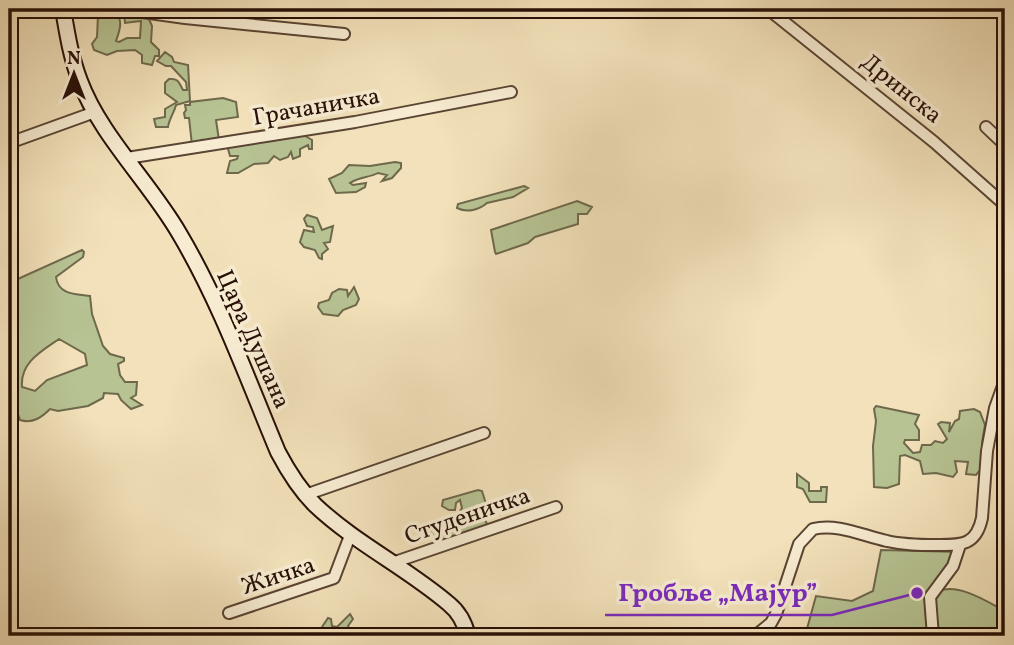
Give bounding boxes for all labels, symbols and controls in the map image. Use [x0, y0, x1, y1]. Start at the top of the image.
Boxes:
north arrow [38, 38, 108, 108]
text: N [67, 46, 81, 72]
street label: Дринска [853, 46, 949, 133]
street label: Грачаничка [250, 80, 383, 136]
street label: Цара Душана [206, 265, 298, 415]
street label: Студеничка [400, 480, 535, 554]
street label: Жичка [237, 549, 320, 605]
callout: Гробље „Мајур” [605, 568, 832, 615]
text: Гробље „Мајур” [618, 576, 818, 612]

